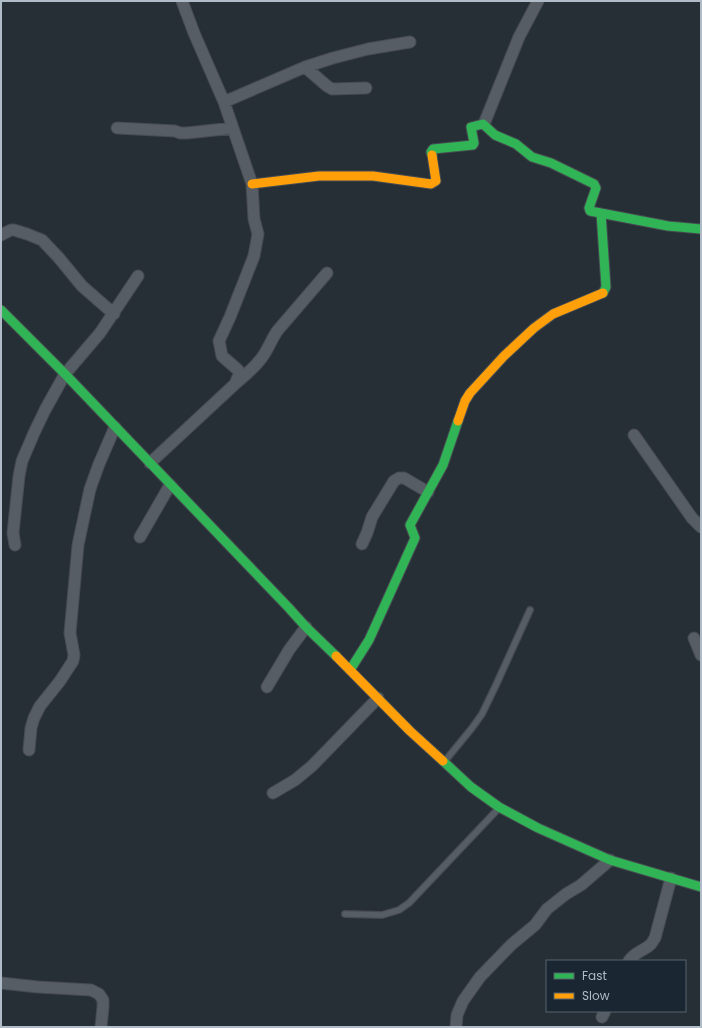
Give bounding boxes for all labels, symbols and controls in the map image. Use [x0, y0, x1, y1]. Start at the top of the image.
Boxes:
legend [546, 960, 686, 1012]
text: Fast [582, 967, 607, 984]
text: Slow [582, 987, 610, 1004]

